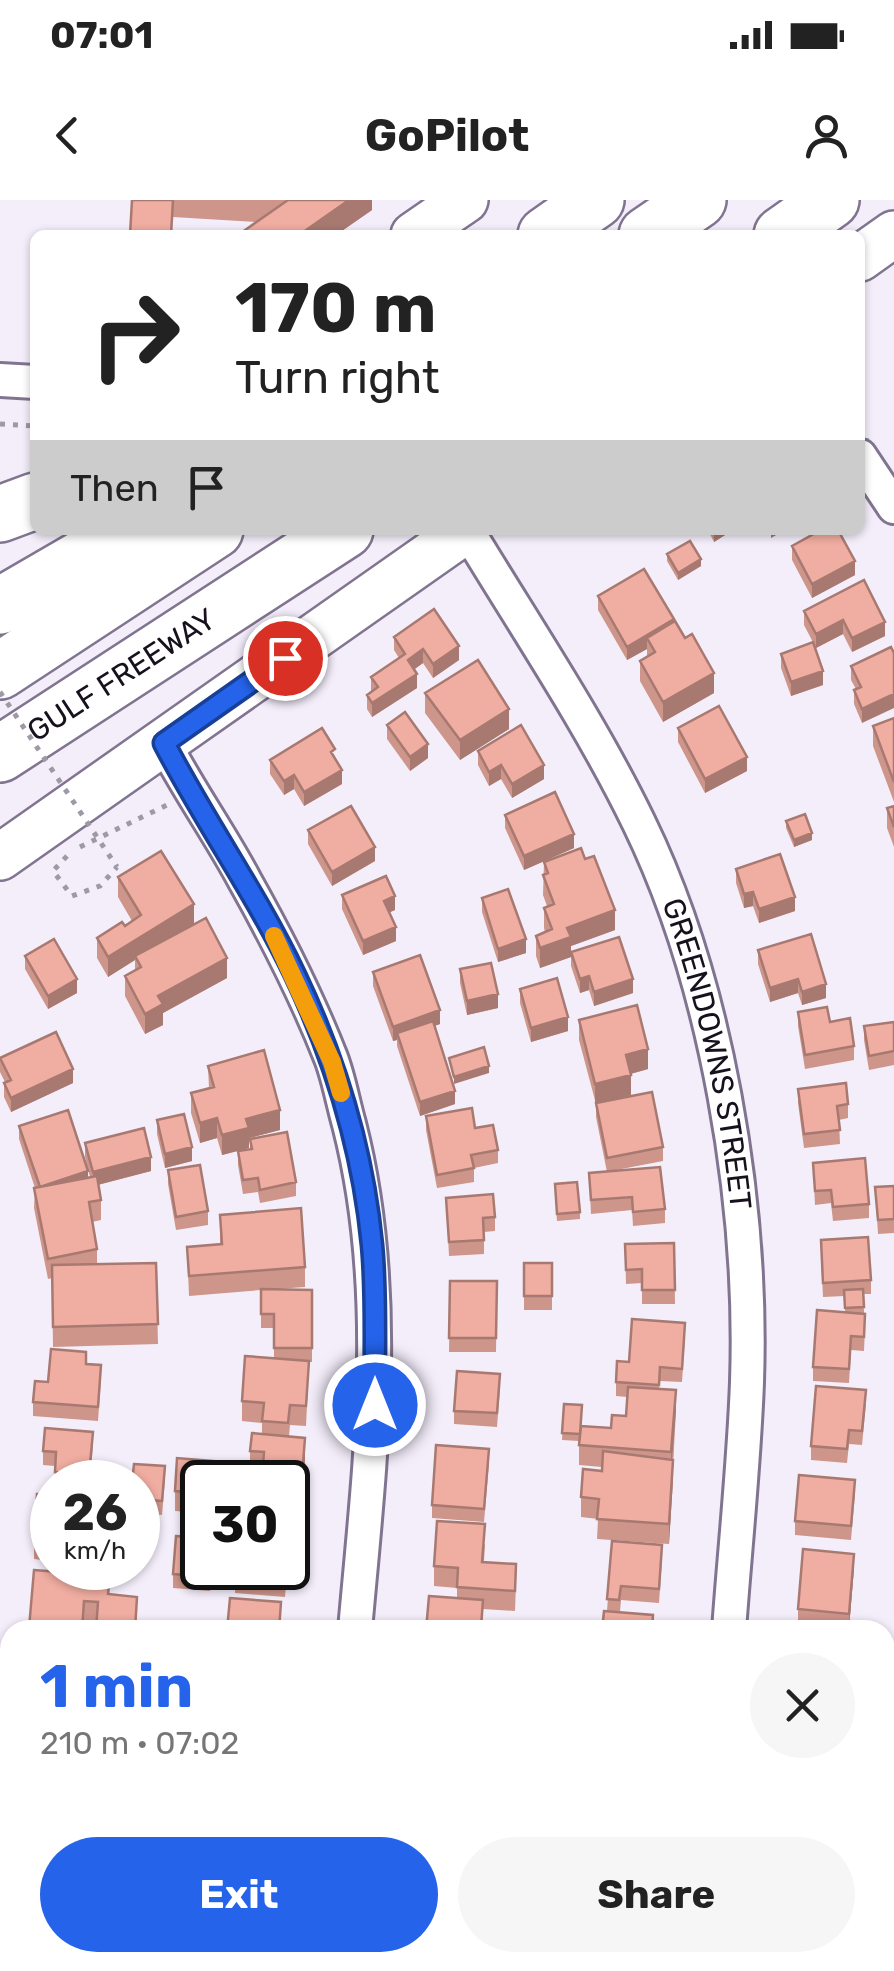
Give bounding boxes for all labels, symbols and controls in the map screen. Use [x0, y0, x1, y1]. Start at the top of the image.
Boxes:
text: 07:01 [50, 12, 153, 58]
icon: back [40, 108, 95, 163]
icon: person [799, 108, 854, 163]
text: GoPilot [365, 109, 529, 162]
text: 170 m [235, 267, 437, 350]
icon: right [70, 270, 200, 400]
text: Turn right [235, 351, 439, 404]
icon: arrive [179, 460, 234, 515]
text: Then [70, 465, 159, 511]
street label: GULF FREEWAY [21, 601, 222, 749]
pin [243, 616, 328, 701]
icon: arrive [258, 631, 313, 686]
street label: GREENDOWNS STREET [655, 893, 759, 1211]
position arrow [323, 1353, 427, 1457]
speed limit sign: 30 [180, 1460, 310, 1590]
text: 26 [62, 1483, 128, 1543]
text: km/h [64, 1536, 126, 1565]
text: 1 min [40, 1651, 193, 1722]
button: close [750, 1653, 855, 1758]
text: 210 m · 07:02 [40, 1724, 239, 1762]
button: Exit [40, 1837, 438, 1952]
button: Share [458, 1837, 855, 1952]

